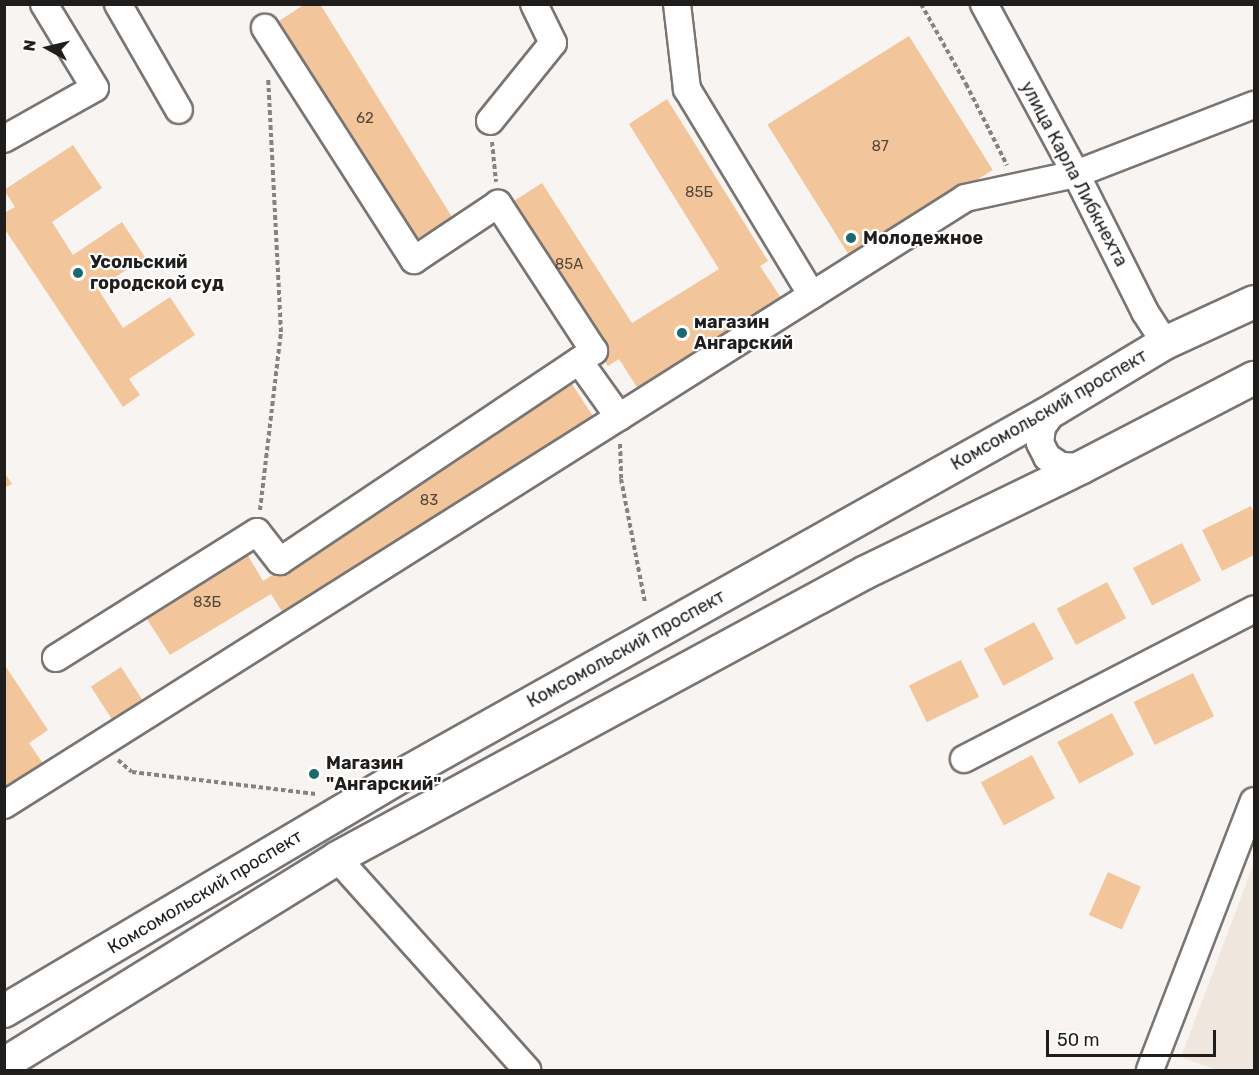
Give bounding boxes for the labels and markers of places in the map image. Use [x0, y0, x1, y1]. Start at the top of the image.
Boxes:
place label: Молодежное [863, 227, 983, 249]
marker: Молодежное [844, 231, 858, 245]
place label: Усольский городской суд [90, 252, 224, 294]
marker: Усольский городской суд [71, 266, 85, 280]
place label: магазин Ангарский [694, 312, 793, 354]
marker: магазин Ангарский [675, 326, 689, 340]
place label: Магазин "Ангарский" [326, 753, 441, 795]
marker: Магазин "Ангарский" [307, 767, 321, 781]

